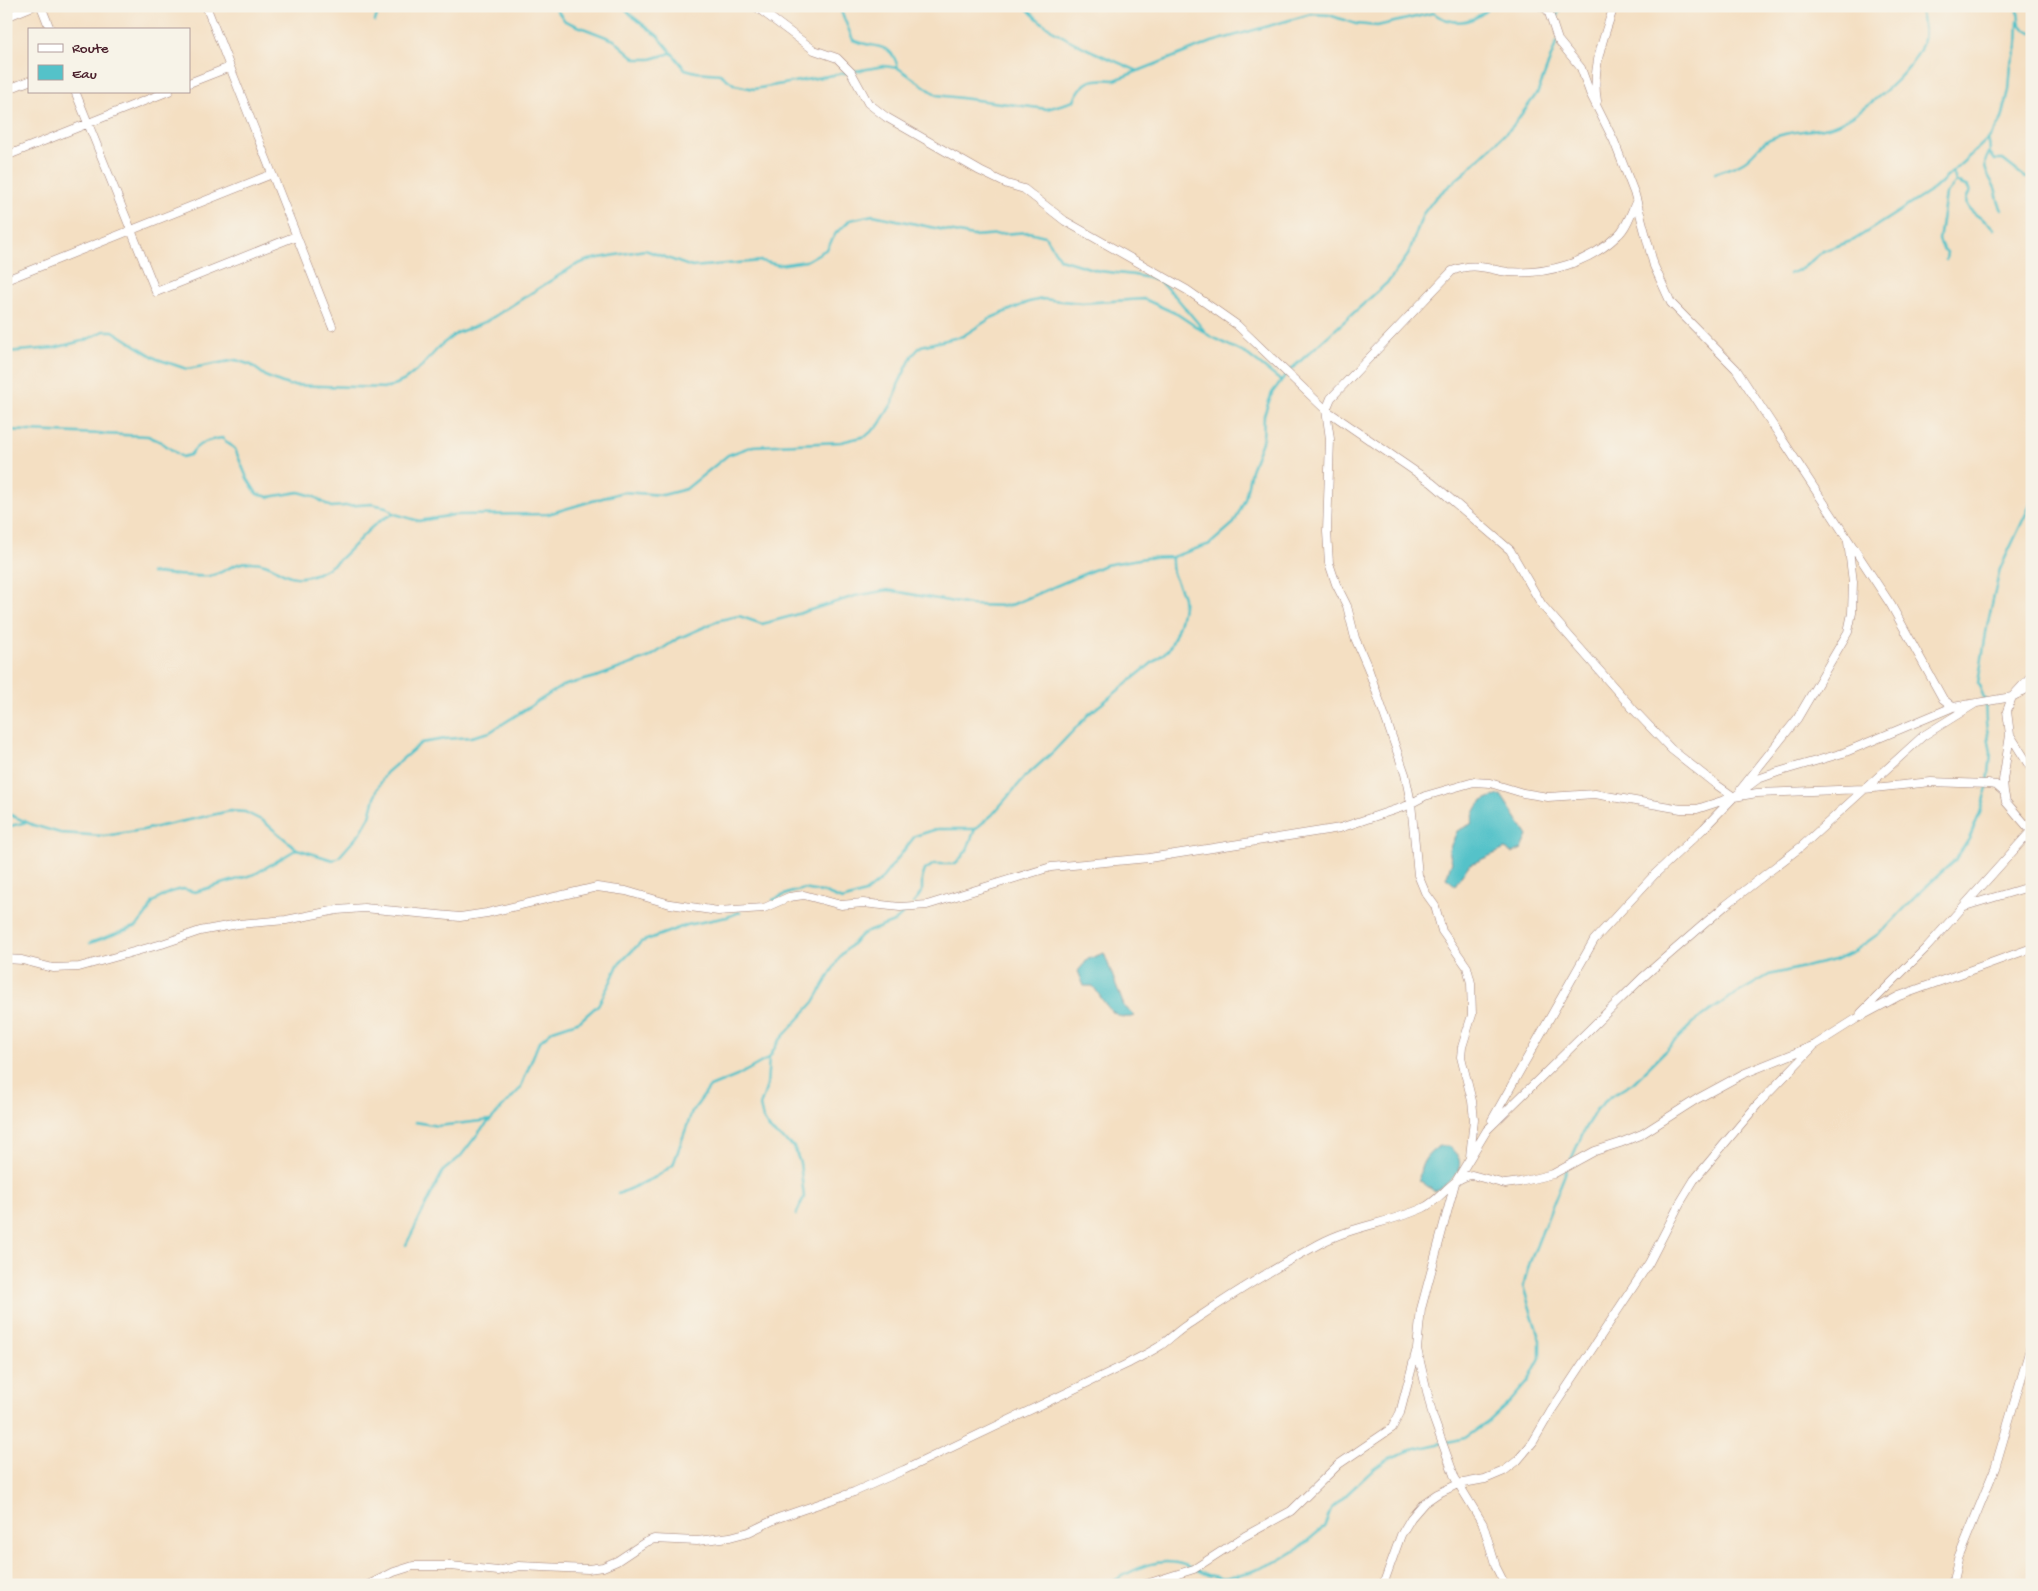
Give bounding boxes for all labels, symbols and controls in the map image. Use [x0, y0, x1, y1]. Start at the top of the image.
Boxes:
legend [28, 28, 190, 92]
text: Route [72, 40, 109, 58]
text: Eau [72, 66, 97, 84]

